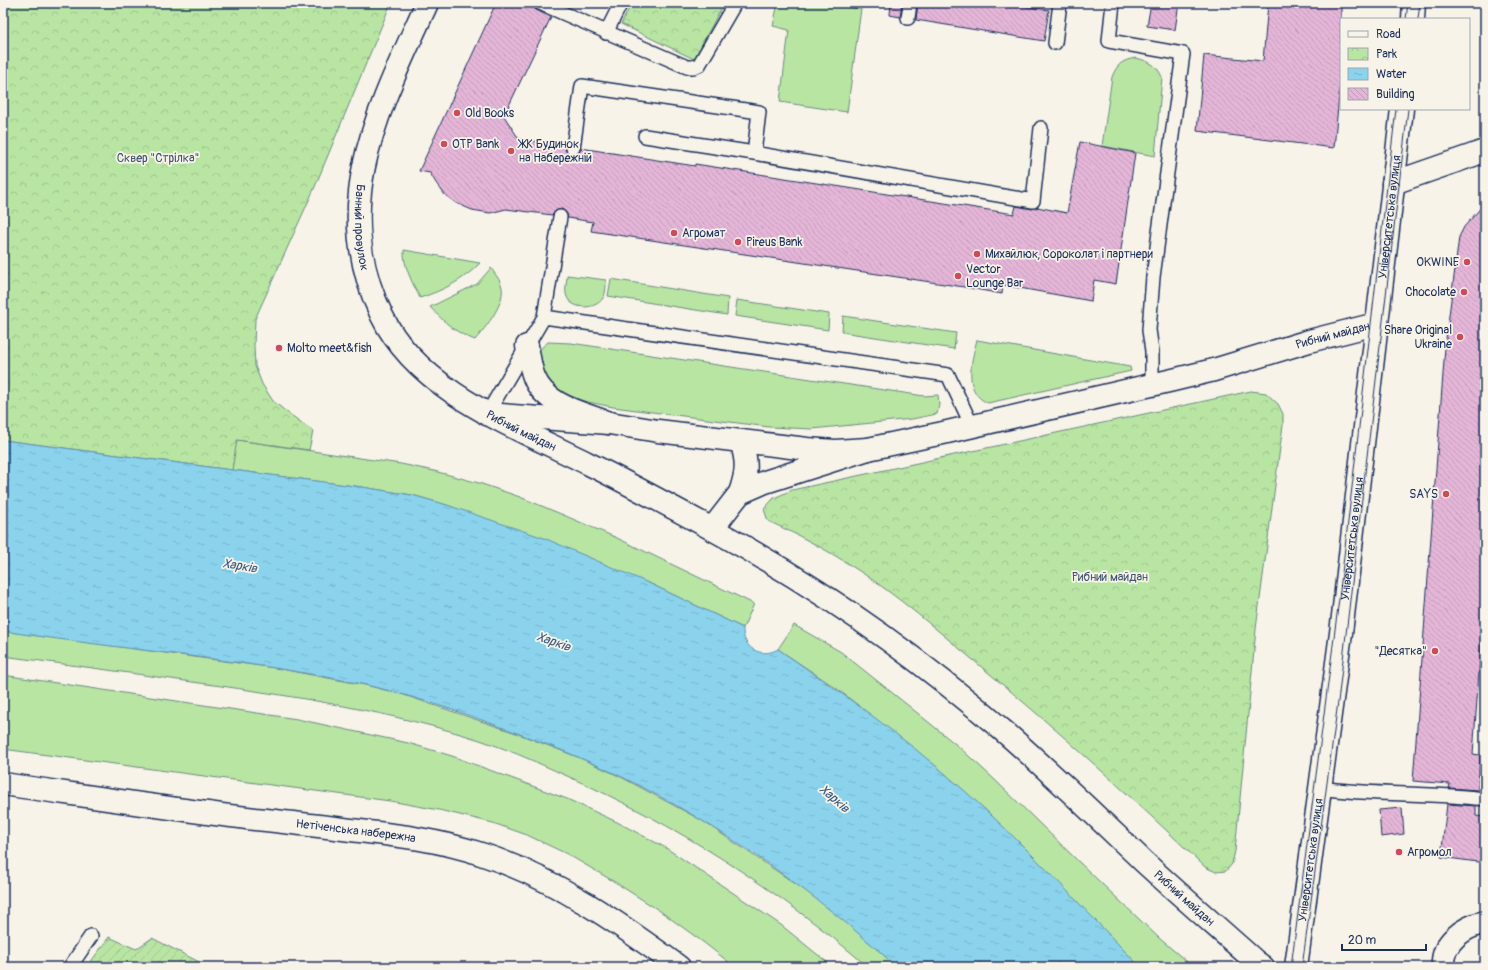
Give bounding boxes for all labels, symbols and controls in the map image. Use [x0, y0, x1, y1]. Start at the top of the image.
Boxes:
legend [1340, 18, 1470, 110]
text: Road [1376, 27, 1401, 42]
text: Park [1376, 47, 1397, 62]
text: Water [1376, 67, 1407, 82]
text: Building [1376, 87, 1415, 102]
place label: Old Books [465, 106, 515, 121]
marker: Old Books [452, 108, 462, 118]
place label: OTP Bank [452, 137, 499, 152]
place label: ЖК Будинок на Набережній [517, 137, 592, 166]
marker: OTP Bank [439, 139, 449, 149]
marker: ЖК Будинок на Набережній [506, 146, 516, 156]
park label: Сквер "Стрілка" [117, 151, 199, 166]
street label: Університетська вулиця [1375, 154, 1405, 279]
street label: Банний провулок [351, 183, 372, 272]
place label: Агромат [682, 226, 726, 241]
marker: Агромат [669, 228, 679, 238]
place label: Pireus Bank [746, 235, 803, 250]
marker: Pireus Bank [733, 237, 743, 247]
place label: Михайлюк, Сороколат і партнери [985, 247, 1153, 262]
marker: Михайлюк, Сороколат і партнери [972, 249, 982, 259]
place label: OKWINE [1416, 255, 1459, 270]
marker: OKWINE [1462, 257, 1472, 267]
place label: Vector Lounge Bar [966, 262, 1024, 291]
marker: Vector Lounge Bar [953, 271, 963, 281]
place label: Chocolate [1405, 285, 1456, 300]
marker: Chocolate [1459, 287, 1469, 297]
street label: Рибний майдан [1294, 319, 1372, 353]
place label: Share Original Ukraine [1384, 323, 1452, 352]
marker: Share Original Ukraine [1455, 332, 1465, 342]
place label: Molto meet&fish [287, 341, 372, 356]
marker: Molto meet&fish [274, 343, 284, 353]
street label: Рибний майдан [484, 407, 559, 455]
street label: Університетська вулиця [1338, 476, 1367, 601]
place label: SAYS [1409, 487, 1438, 502]
marker: SAYS [1441, 489, 1451, 499]
water label: Харків [222, 555, 259, 577]
park label: Рибний майдан [1072, 570, 1148, 585]
water label: Харків [535, 629, 573, 655]
place label: "Десятка" [1375, 644, 1427, 659]
marker: "Десятка" [1430, 646, 1440, 656]
water label: Харків [816, 781, 853, 817]
street label: Університетська вулиця [1295, 797, 1327, 923]
street label: Нетіченська набережна [295, 816, 417, 846]
place label: Агромол [1407, 845, 1452, 860]
marker: Агромол [1394, 847, 1404, 857]
street label: Рибний майдан [1151, 868, 1217, 929]
scale bar [1342, 926, 1426, 952]
text: 20 m [1348, 933, 1377, 948]

